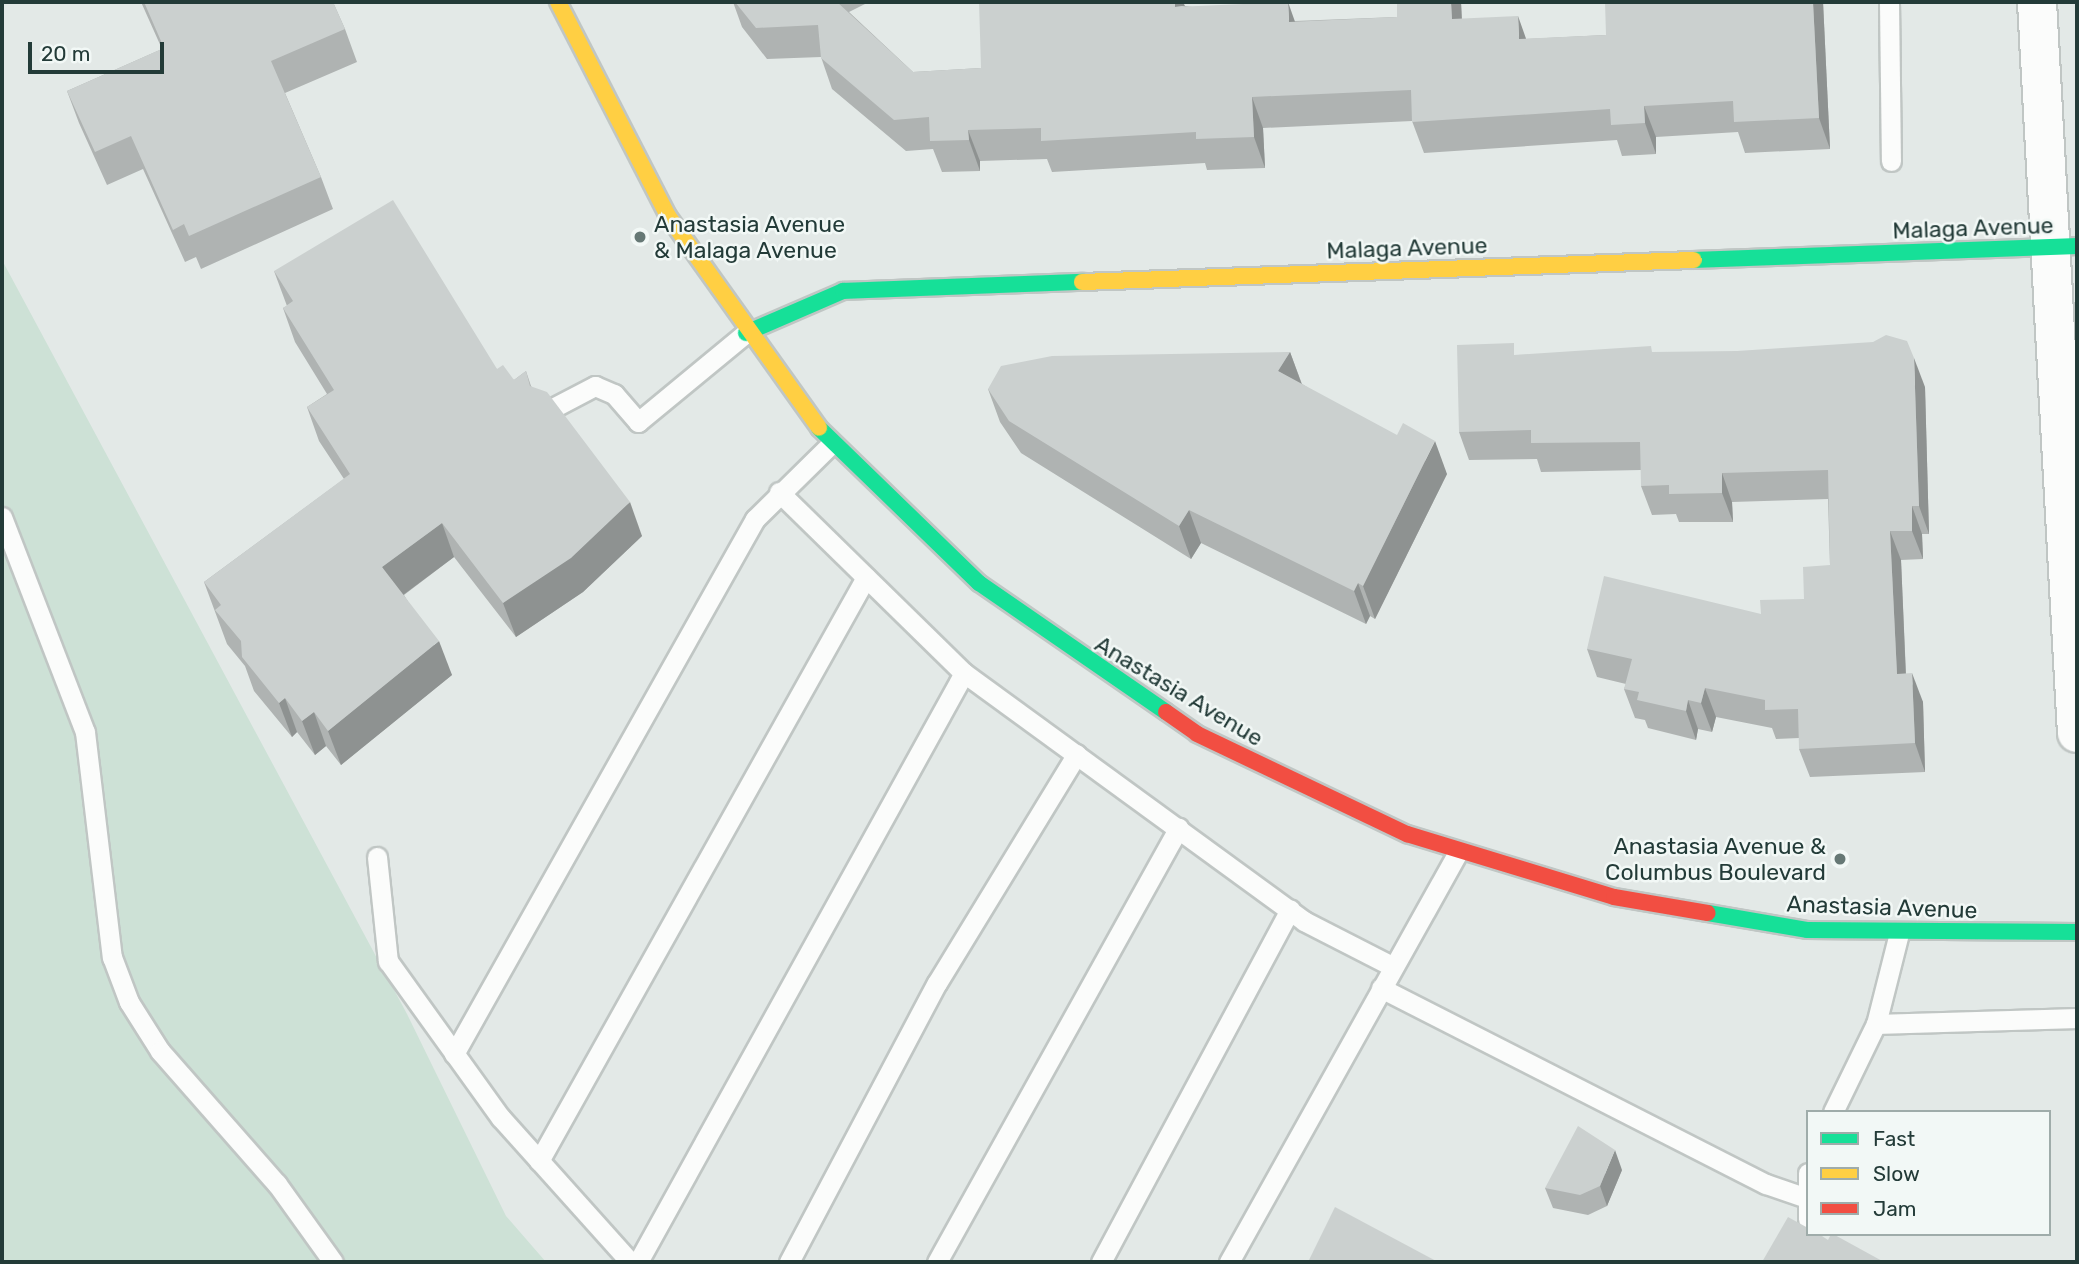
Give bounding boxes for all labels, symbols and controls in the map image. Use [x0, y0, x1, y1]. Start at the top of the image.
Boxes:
scale bar [32, 28, 168, 72]
text: 20 m [41, 41, 90, 66]
place label: Anastasia Avenue & Malaga Avenue [654, 210, 846, 264]
street label: Malaga Avenue [1892, 211, 2054, 245]
marker: Anastasia Avenue & Malaga Avenue [632, 229, 648, 245]
street label: Malaga Avenue [1326, 231, 1488, 265]
street label: Anastasia Avenue [1090, 630, 1268, 752]
place label: Anastasia Avenue & Columbus Boulevard [1605, 832, 1826, 886]
marker: Anastasia Avenue & Columbus Boulevard [1832, 851, 1848, 867]
street label: Anastasia Avenue [1786, 890, 1978, 924]
legend [1806, 1110, 2051, 1236]
text: Fast [1873, 1126, 1915, 1151]
text: Slow [1873, 1161, 1920, 1186]
text: Jam [1873, 1196, 1917, 1221]

